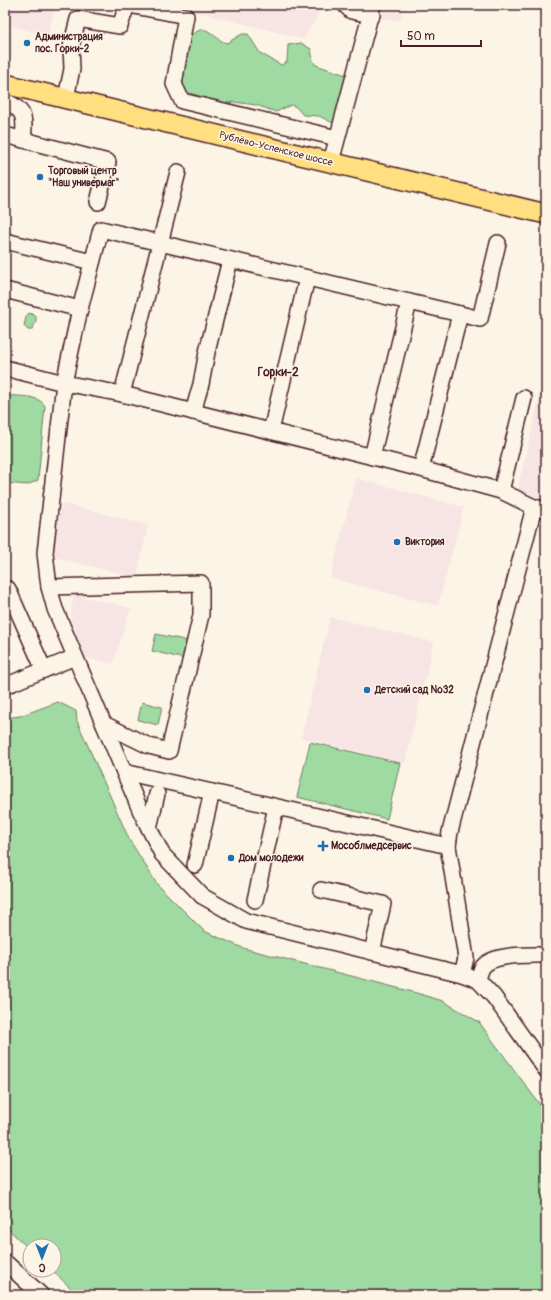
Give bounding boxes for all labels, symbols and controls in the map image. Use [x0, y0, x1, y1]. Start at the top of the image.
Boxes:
scale bar [401, 22, 481, 48]
text: 50 m [407, 29, 435, 44]
place label: Администрация пос. Горки-2 [35, 31, 103, 55]
marker: Администрация пос. Горки-2 [22, 38, 32, 48]
street label: Рублёво-Успенское шоссе [218, 129, 334, 169]
place label: Торговый центр "Наш универмаг" [47, 165, 119, 189]
marker: Торговый центр "Наш универмаг" [35, 172, 45, 182]
district label: Горки-2 [257, 365, 299, 380]
place label: Виктория [405, 536, 445, 548]
marker: Виктория [392, 537, 402, 547]
place label: Детский сад №32 [374, 684, 454, 696]
marker: Детский сад №32 [362, 685, 372, 695]
place label: Мособлмедсервис [331, 840, 412, 852]
marker: Мособлмедсервис [318, 841, 328, 851]
place label: Дом молодежи [238, 852, 304, 864]
marker: Дом молодежи [226, 853, 236, 863]
north arrow [22, 1238, 62, 1278]
text: С [38, 1261, 45, 1274]

